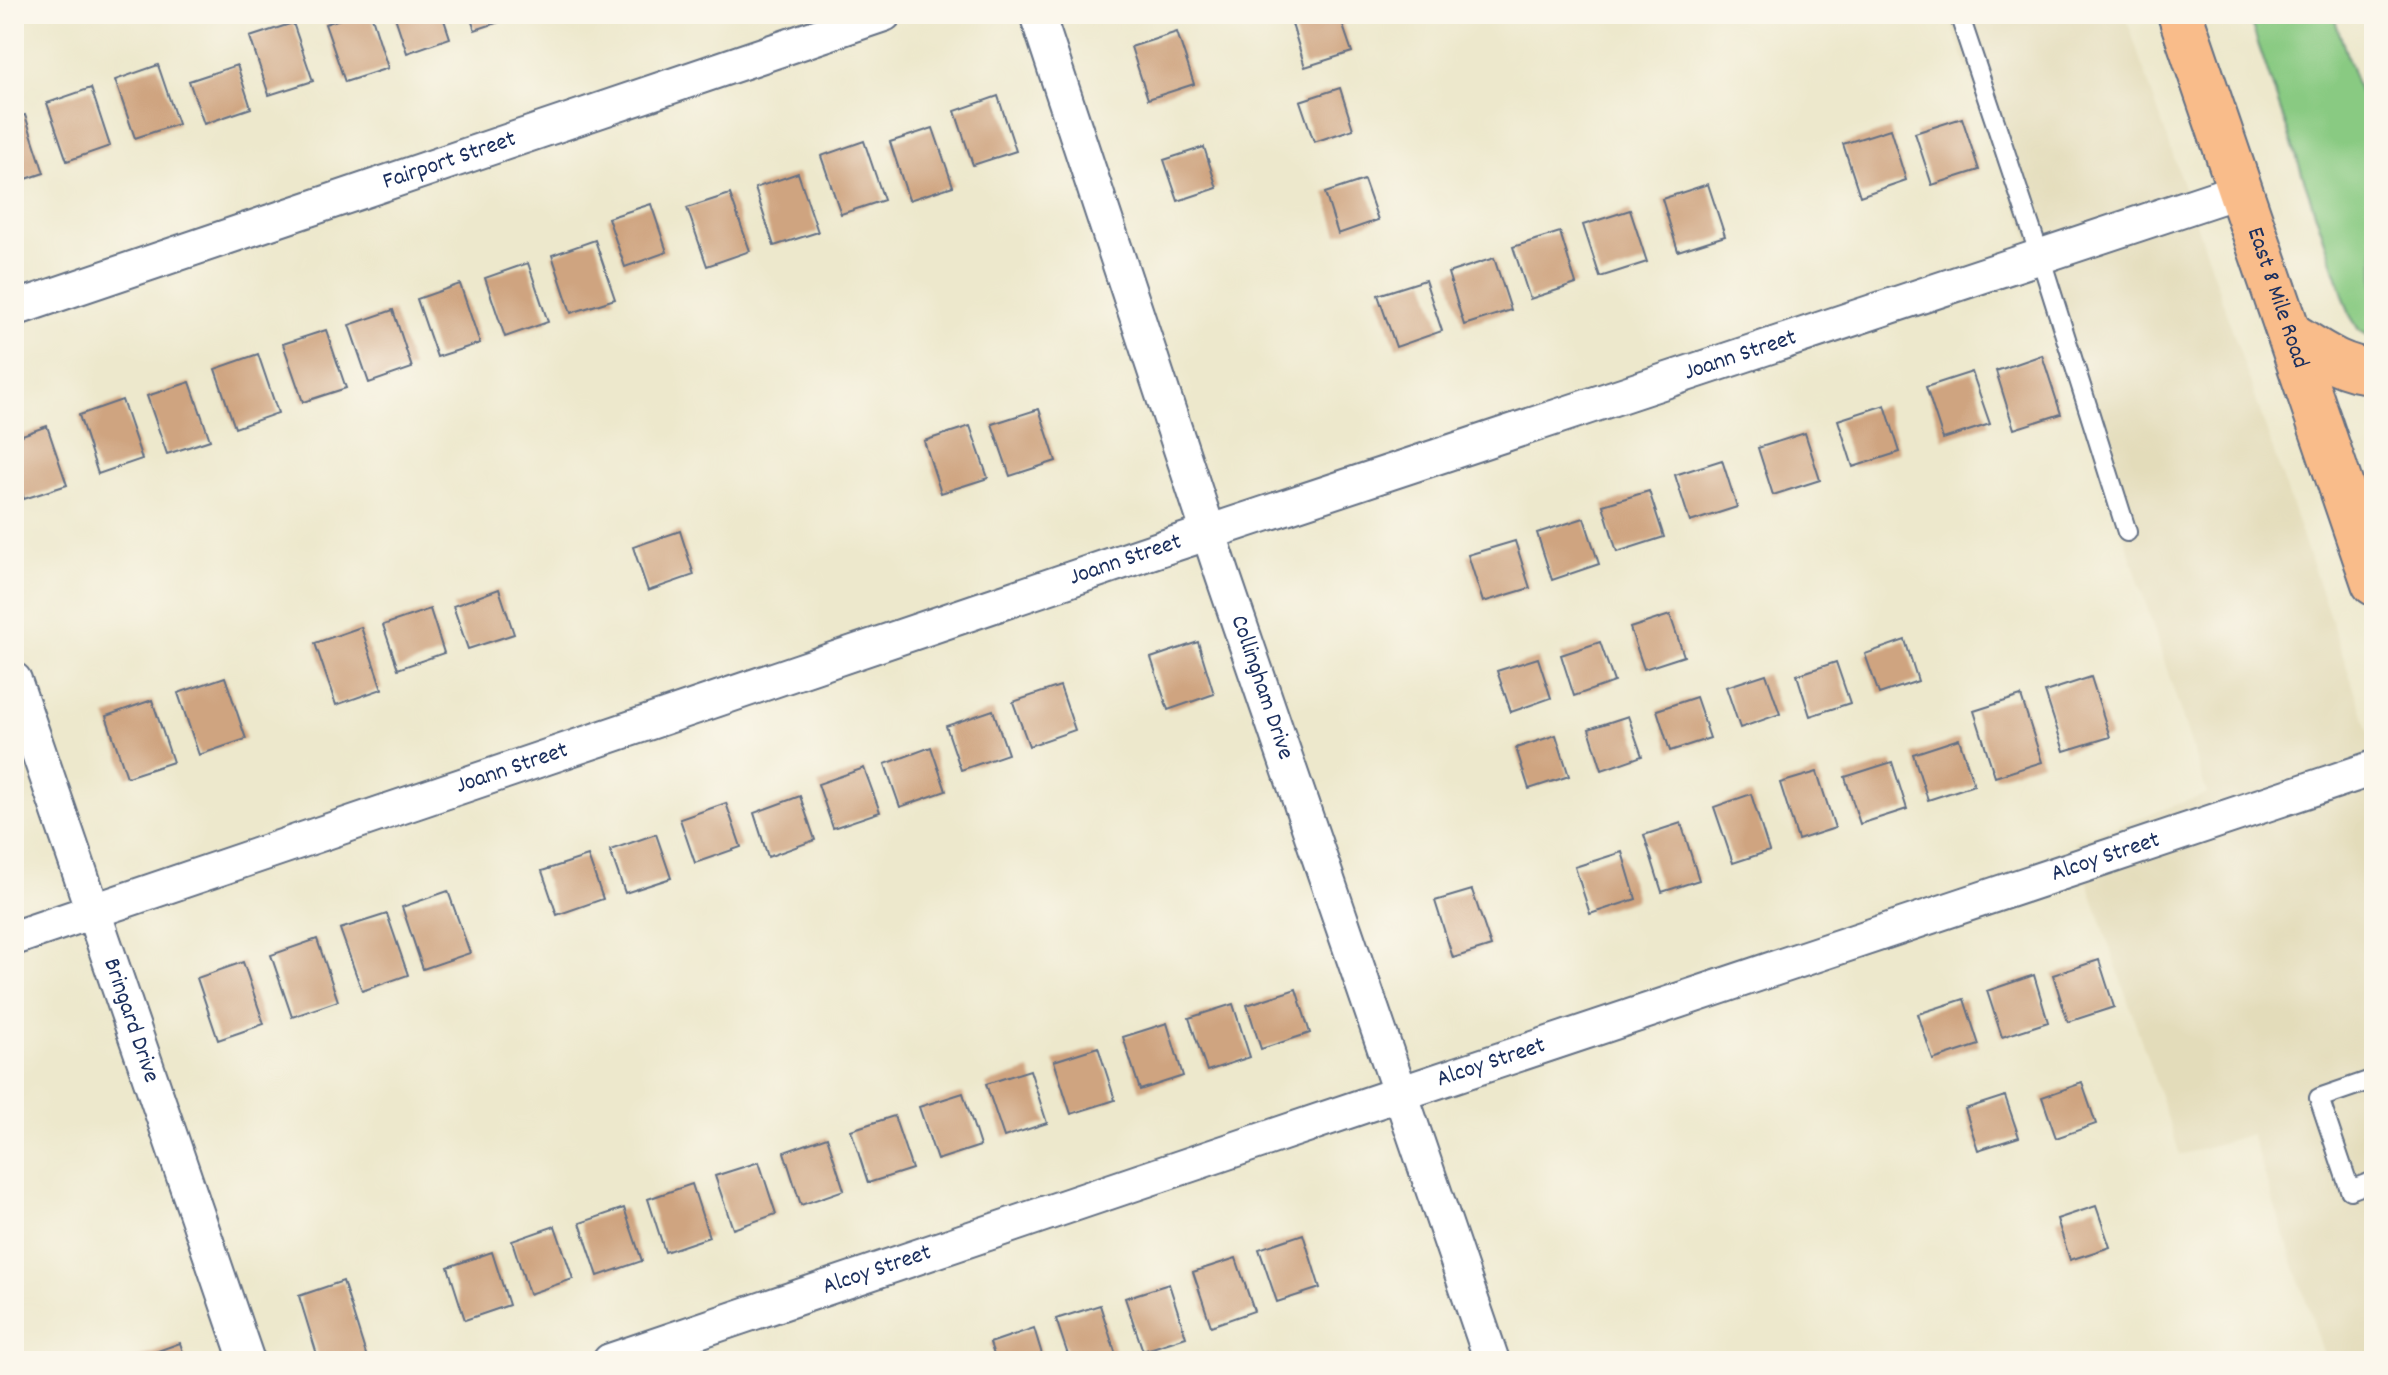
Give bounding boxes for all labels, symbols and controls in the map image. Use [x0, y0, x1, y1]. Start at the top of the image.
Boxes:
street label: Fairport Street [379, 123, 521, 200]
street label: East 8 Mile Road [2237, 223, 2317, 373]
street label: Joann Street [1680, 321, 1801, 390]
street label: Joann Street [1065, 526, 1186, 595]
street label: Collingham Drive [1221, 611, 1302, 764]
street label: Joann Street [451, 734, 573, 804]
street label: Alcoy Street [2047, 824, 2165, 892]
street label: Bringard Drive [93, 954, 168, 1087]
street label: Alcoy Street [1432, 1029, 1550, 1097]
street label: Alcoy Street [818, 1236, 936, 1305]

